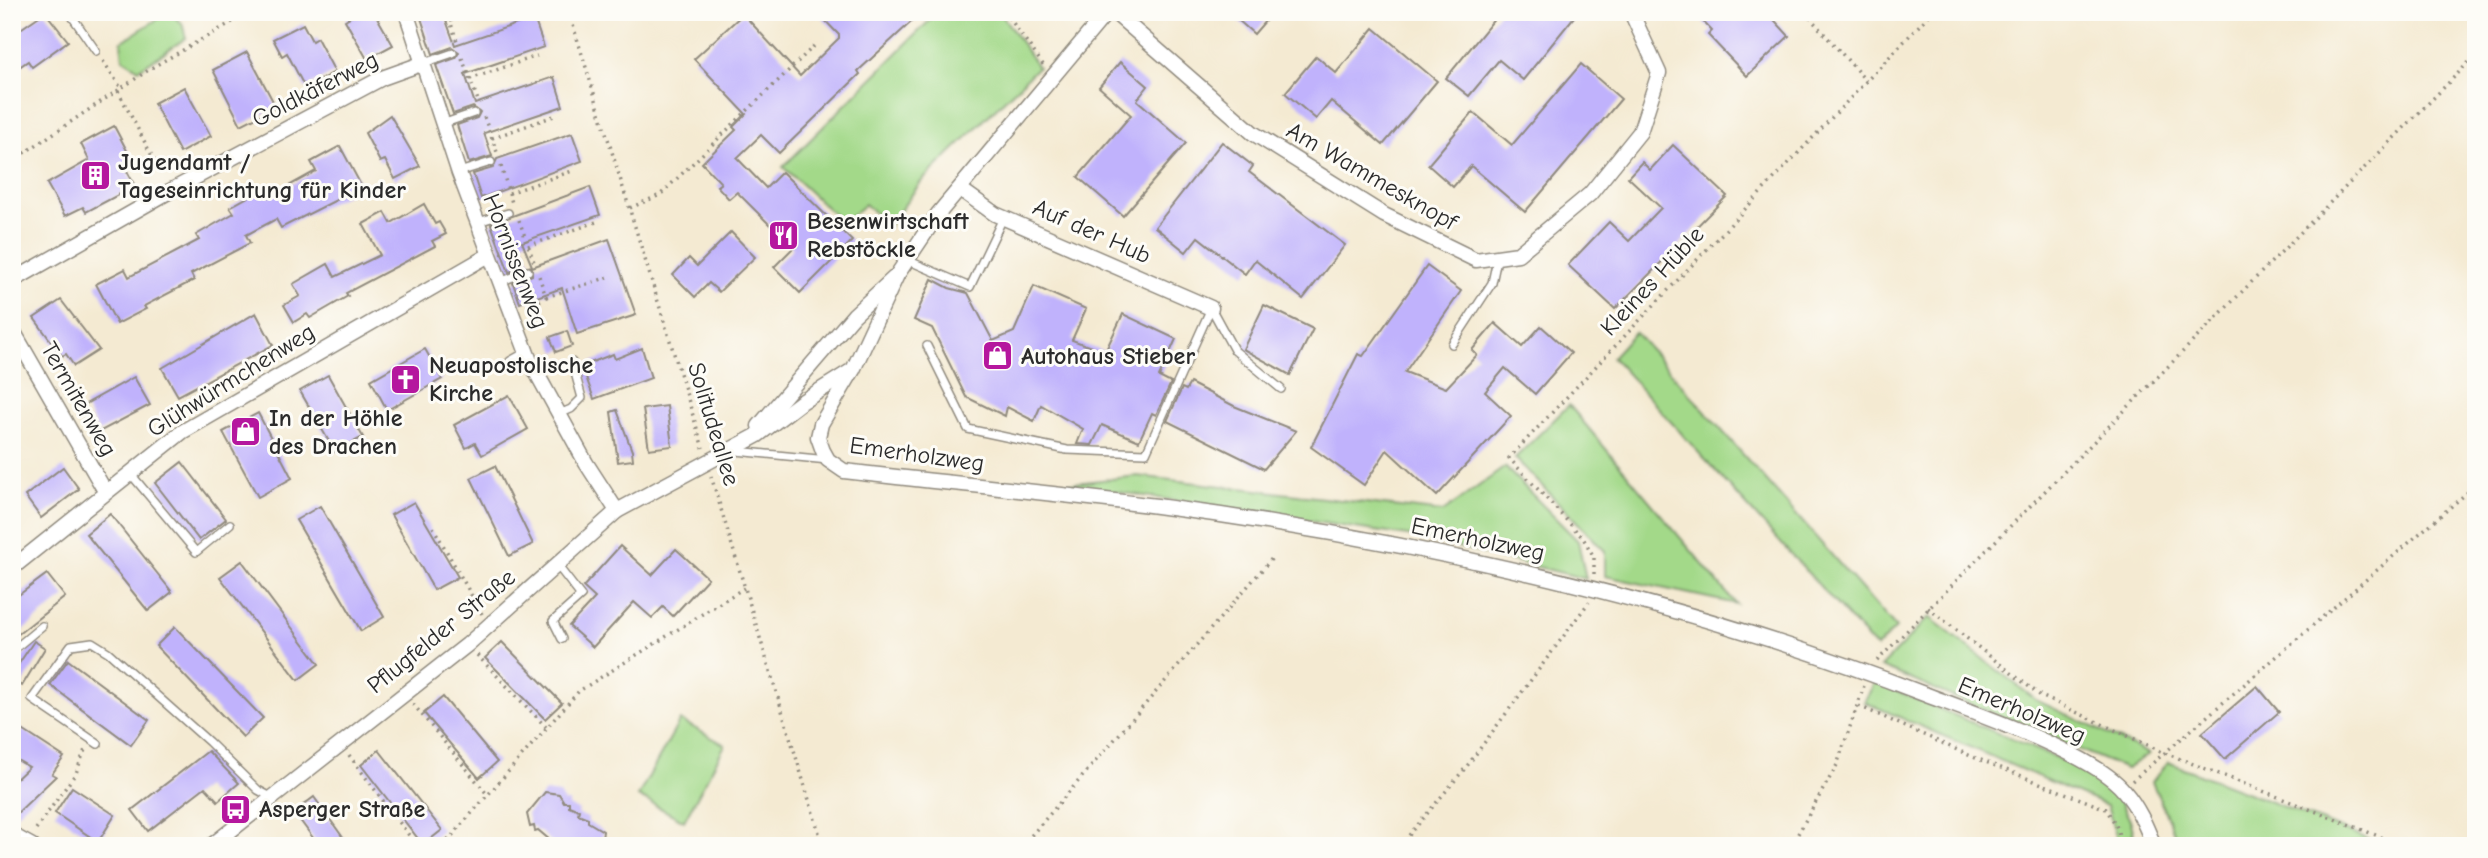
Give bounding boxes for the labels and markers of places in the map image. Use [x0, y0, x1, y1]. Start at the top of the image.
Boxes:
place label: Jugendamt / Tageseinrichtung für Kinder [118, 148, 406, 204]
building icon: Jugendamt / Tageseinrichtung für Kinder [78, 159, 112, 193]
place label: Besenwirtschaft Rebstöckle [807, 207, 970, 263]
restaurant icon: Besenwirtschaft Rebstöckle [767, 218, 801, 252]
shop icon: Autohaus Stieber [981, 339, 1015, 373]
place label: Autohaus Stieber [1021, 342, 1195, 370]
place label: Neuapostolische Kirche [429, 351, 594, 407]
church icon: Neuapostolische Kirche [389, 362, 423, 396]
place label: In der Höhle des Drachen [269, 404, 403, 460]
shop icon: In der Höhle des Drachen [229, 415, 263, 449]
bus stop icon: Asperger Straße [219, 792, 253, 826]
place label: Asperger Straße [259, 795, 425, 823]

